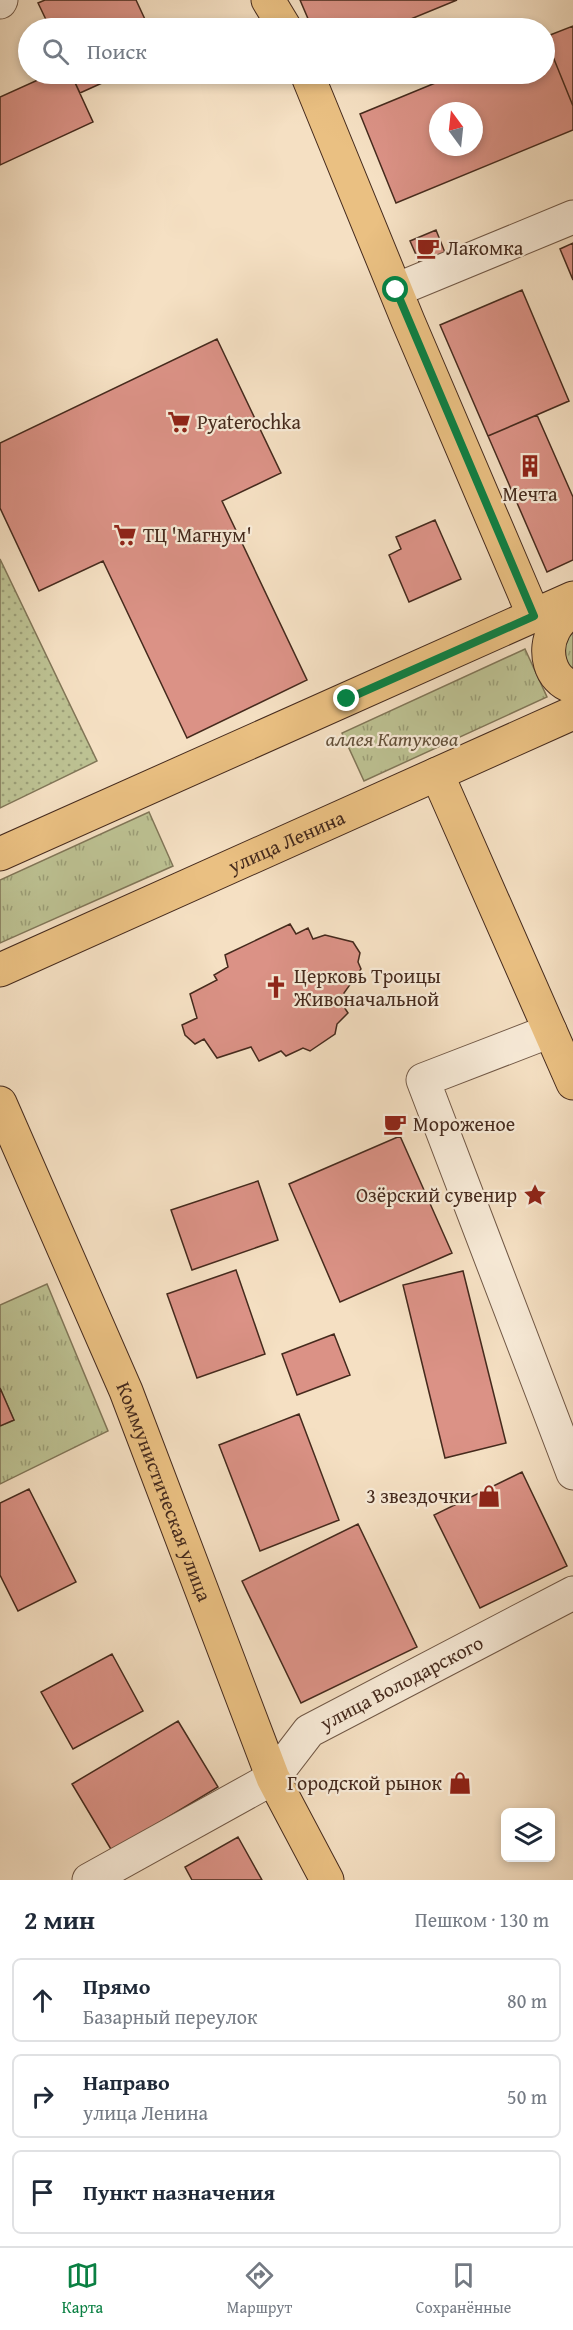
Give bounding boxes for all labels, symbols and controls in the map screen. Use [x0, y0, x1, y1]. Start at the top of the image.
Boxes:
search box [18, 18, 555, 84]
icon: search [39, 35, 72, 68]
text: Поиск [87, 35, 147, 67]
north arrow [429, 102, 483, 156]
place label: Лакомка [446, 233, 524, 262]
cafe icon: Лакомка [415, 235, 441, 261]
route start [382, 276, 408, 302]
place label: Pyaterochka [197, 407, 301, 436]
supermarket icon: Pyaterochka [166, 409, 192, 435]
building icon: Мечта [517, 453, 543, 479]
place label: Мечта [503, 479, 558, 508]
place label: ТЦ 'Магнум' [143, 520, 252, 549]
supermarket icon: ТЦ 'Магнум' [112, 522, 138, 548]
route end [333, 685, 359, 711]
park label: аллея Катукова [326, 724, 459, 753]
street label: улица Ленина [222, 802, 350, 880]
place label: Церковь Троицы Живоначальной [293, 961, 441, 1013]
church icon: Церковь Троицы Живоначальной [263, 974, 289, 1000]
place label: Мороженое [413, 1109, 515, 1138]
cafe icon: Мороженое [382, 1111, 408, 1137]
place label: Озёрский сувенир [356, 1180, 517, 1209]
place icon: Озёрский сувенир [522, 1182, 548, 1208]
street label: Коммунистическая улица [110, 1377, 220, 1606]
place label: 3 звездочки [366, 1481, 471, 1510]
shop icon: 3 звездочки [476, 1483, 502, 1509]
street label: улица Володарского [314, 1627, 488, 1737]
place label: Городской рынок [287, 1768, 443, 1797]
shop icon: Городской рынок [447, 1770, 473, 1796]
map controls [501, 1808, 555, 1862]
button: layers [501, 1808, 555, 1862]
text: 2 мин [24, 1900, 95, 1939]
text: Пешком · 130 m [415, 1905, 549, 1934]
text: Прямо [83, 1970, 150, 2002]
icon: ahead [26, 1984, 59, 2017]
text: 80 m [507, 1986, 547, 2015]
text: Базарный переулок [83, 2002, 257, 2031]
text: Направо [83, 2066, 170, 2098]
icon: right [26, 2080, 59, 2113]
text: 50 m [507, 2082, 547, 2111]
text: улица Ленина [83, 2098, 208, 2127]
icon: arrive [26, 2176, 59, 2209]
text: Пункт назначения [83, 2176, 275, 2208]
tab: Карта [62, 2259, 103, 2319]
tab: Маршрут [227, 2259, 292, 2319]
tab: Сохранённые [416, 2259, 511, 2319]

